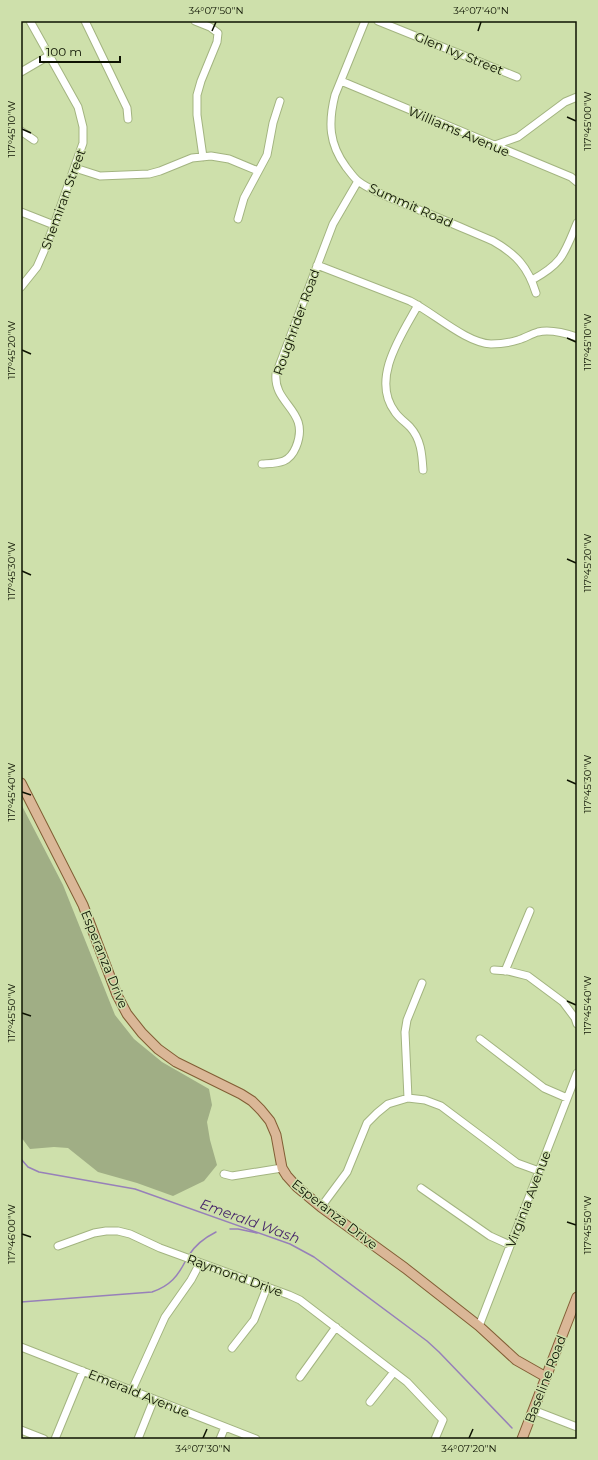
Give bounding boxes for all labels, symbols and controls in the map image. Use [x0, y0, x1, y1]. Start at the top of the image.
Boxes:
text: 34°07'50"N [188, 4, 244, 17]
text: 34°07'40"N [453, 4, 509, 17]
street label: Glen Ivy Street [412, 28, 506, 78]
scale bar [40, 38, 120, 64]
text: 100 m [46, 44, 82, 59]
text: 117°45'00"W [581, 91, 594, 151]
text: 117°45'10"W [5, 101, 18, 157]
street label: Williams Avenue [406, 102, 512, 160]
street label: Shemiran Street [37, 147, 89, 251]
street label: Summit Road [366, 179, 456, 231]
street label: Roughrider Road [269, 267, 323, 377]
text: 117°45'10"W [581, 314, 594, 370]
text: 117°45'20"W [5, 321, 18, 379]
text: 117°45'20"W [581, 534, 594, 592]
text: 117°45'30"W [5, 542, 18, 600]
text: 117°45'30"W [581, 755, 594, 813]
text: 117°45'40"W [5, 763, 18, 821]
street label: Esperanza Drive [78, 908, 132, 1011]
text: 117°45'40"W [581, 976, 594, 1034]
text: 117°45'50"W [5, 984, 18, 1042]
street label: Virginia Avenue [502, 1148, 554, 1250]
street label: Esperanza Drive [289, 1176, 381, 1253]
water label: Emerald Wash [198, 1195, 302, 1247]
text: 117°45'50"W [581, 1196, 594, 1254]
text: 117°46'00"W [5, 1204, 18, 1264]
street label: Raymond Drive [185, 1250, 285, 1300]
street label: Baseline Road [521, 1333, 569, 1425]
street label: Emerald Avenue [86, 1365, 192, 1421]
text: 34°07'30"N [175, 1442, 231, 1455]
text: 34°07'20"N [441, 1442, 497, 1455]

